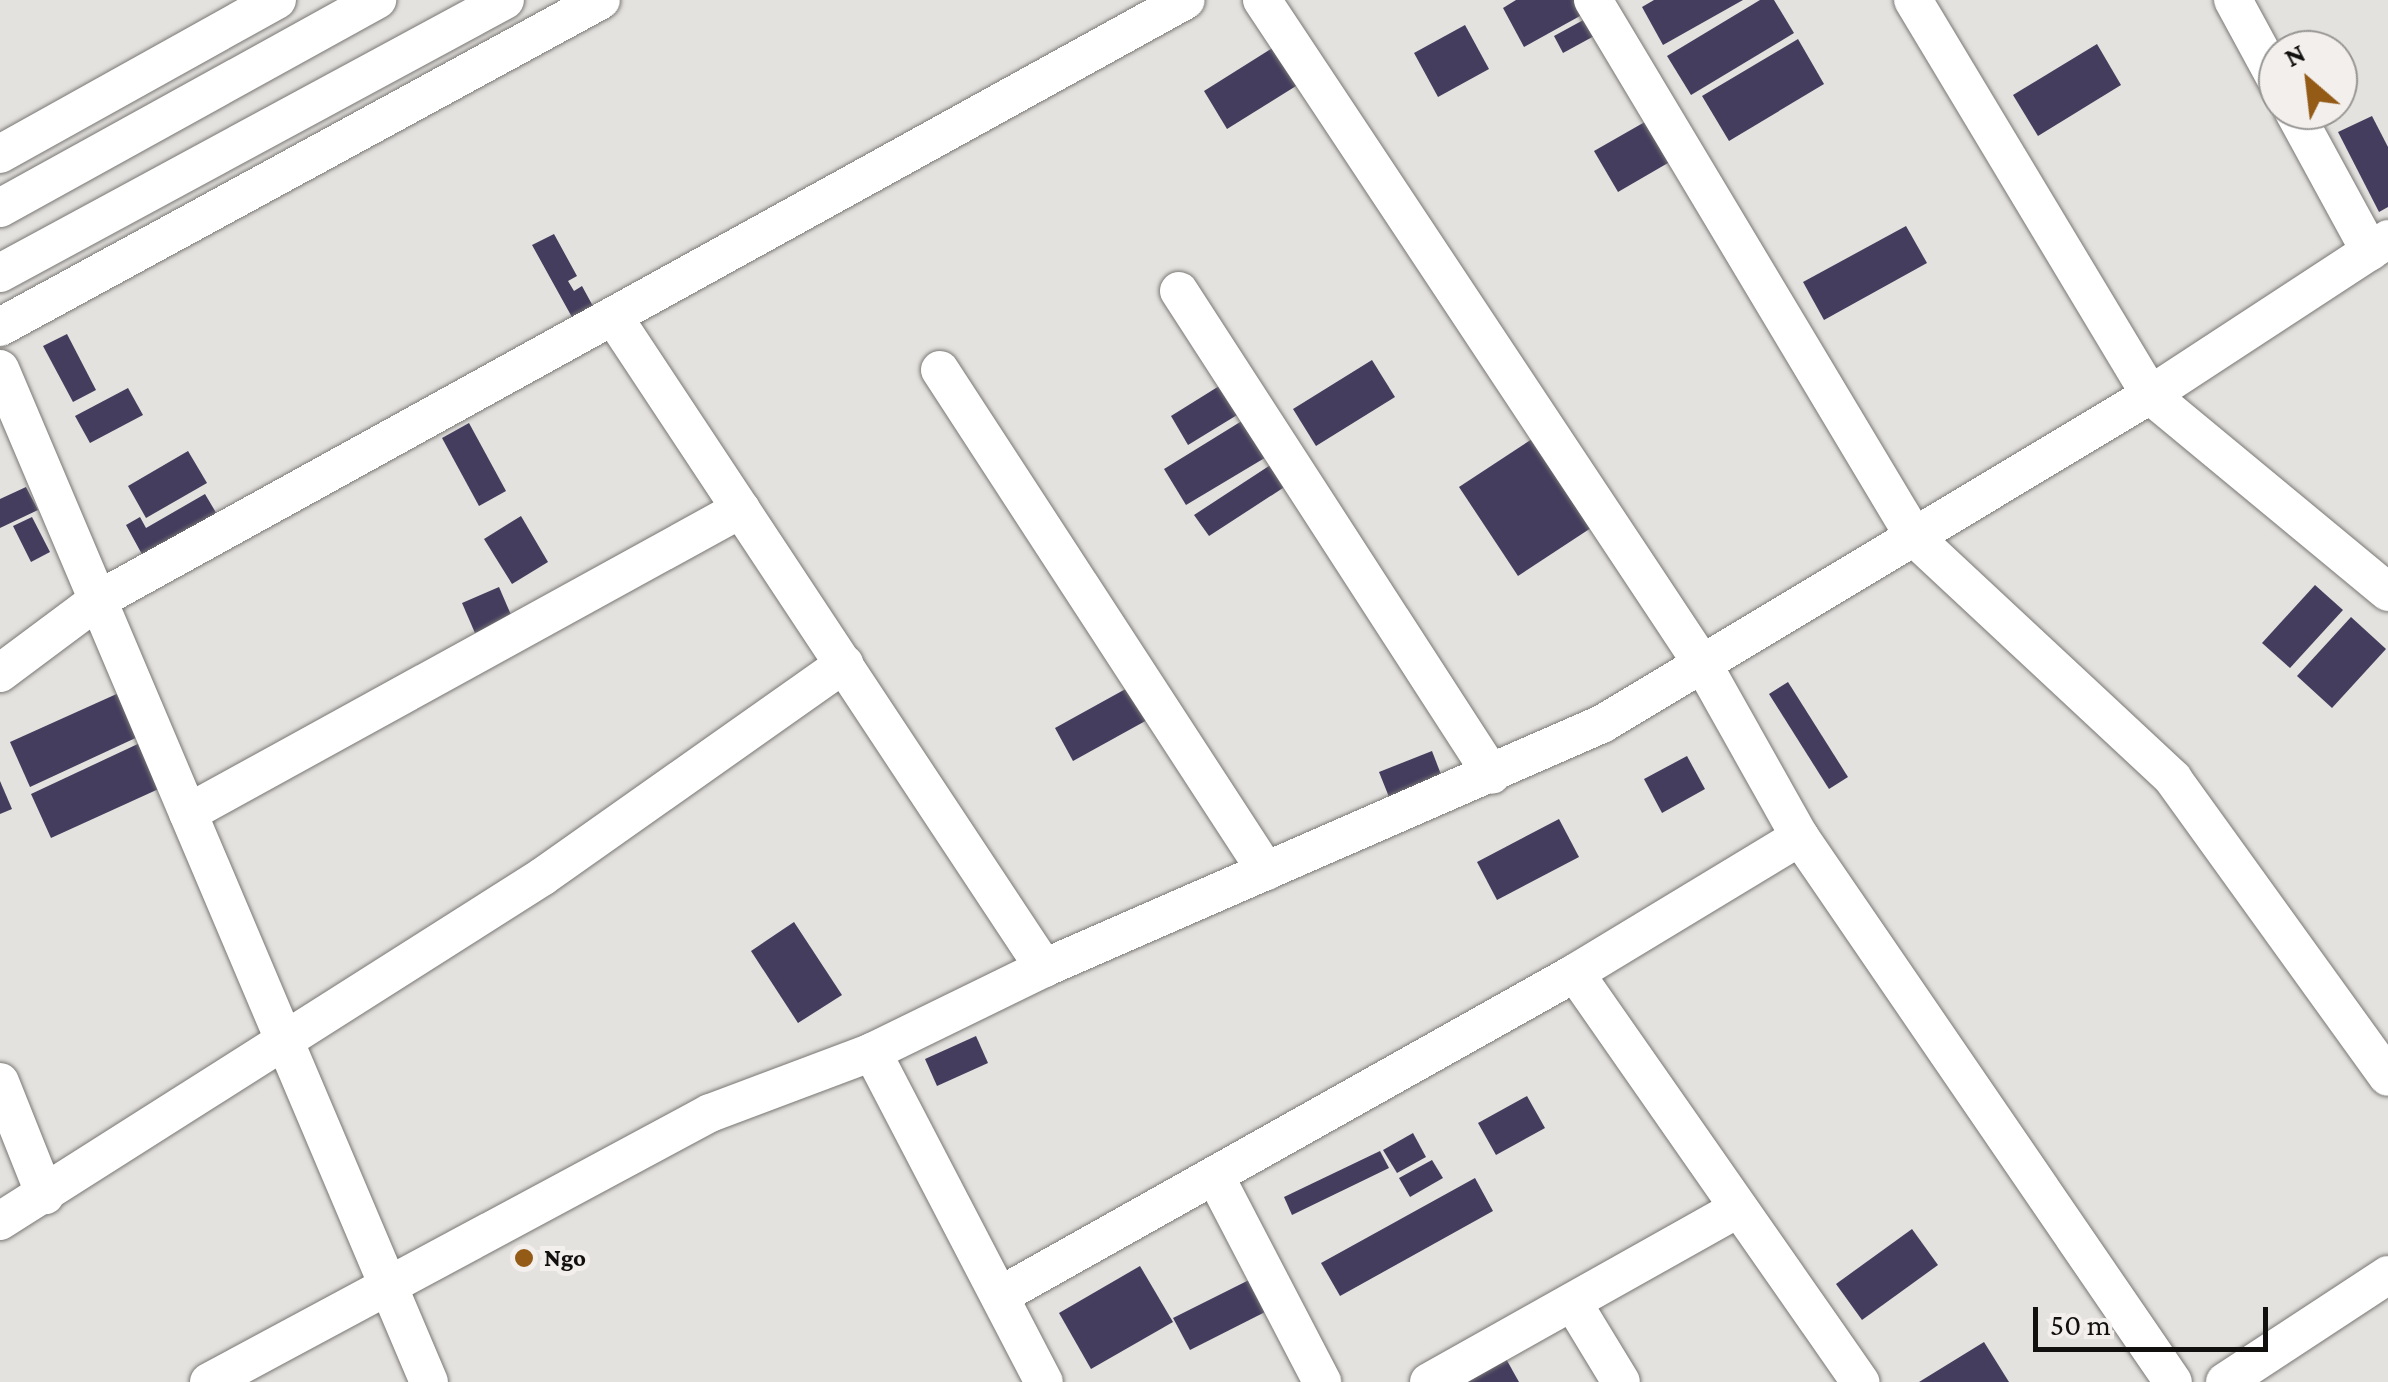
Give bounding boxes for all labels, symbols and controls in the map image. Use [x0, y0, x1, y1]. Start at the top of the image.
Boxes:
north arrow [2258, 30, 2358, 130]
text: N [2279, 37, 2310, 73]
place label: Ngo [544, 1243, 586, 1273]
marker: Ngo [513, 1247, 535, 1269]
scale bar [2038, 1287, 2273, 1349]
text: 50 m [2050, 1308, 2111, 1341]

